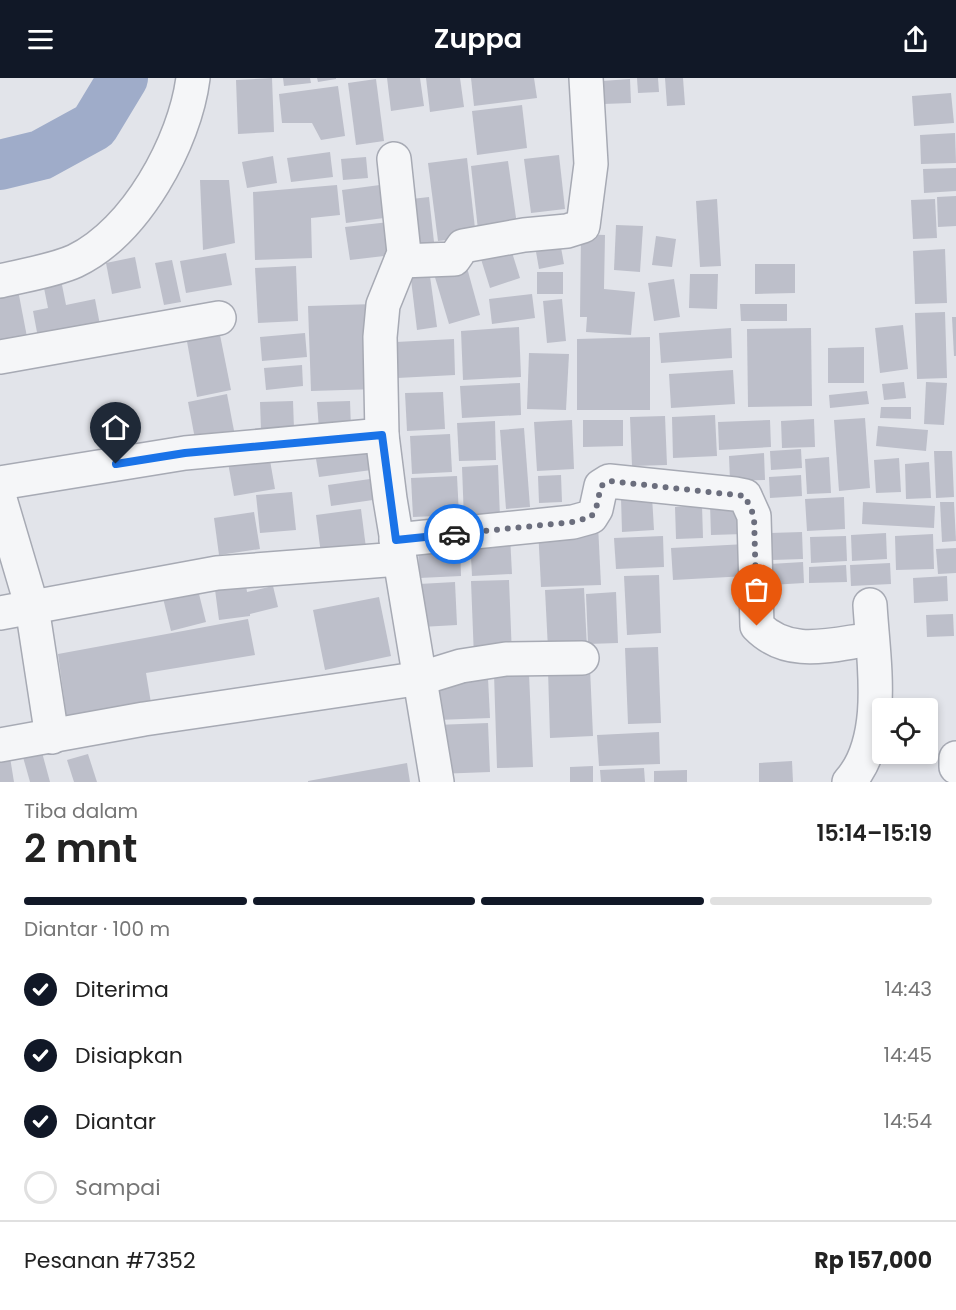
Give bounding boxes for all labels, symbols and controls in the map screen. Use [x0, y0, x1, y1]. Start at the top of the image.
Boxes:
text: Zuppa [434, 20, 522, 57]
icon: menu [24, 23, 57, 56]
icon: share [899, 23, 932, 56]
pin [90, 402, 141, 464]
icon: home [99, 411, 132, 444]
courier [424, 504, 484, 564]
icon: car [438, 518, 471, 551]
pin [731, 564, 782, 626]
icon: bag [740, 573, 773, 606]
map controls [872, 698, 938, 764]
button: locate [872, 698, 938, 764]
text: Tiba dalam [24, 797, 138, 825]
text: 15:14–15:19 [816, 818, 932, 849]
text: 2 mnt [24, 821, 137, 876]
text: Diantar · 100 m [24, 915, 170, 943]
icon: check [24, 973, 57, 1006]
text: Diterima [75, 974, 169, 1005]
text: 14:43 [884, 975, 932, 1003]
icon: check [24, 1039, 57, 1072]
text: Disiapkan [75, 1040, 183, 1071]
text: 14:45 [884, 1041, 932, 1069]
icon: check [24, 1105, 57, 1138]
text: Diantar [75, 1106, 156, 1137]
text: 14:54 [884, 1107, 932, 1135]
text: Sampai [75, 1172, 161, 1203]
text: Pesanan #7352 [24, 1245, 196, 1276]
text: Rp 157,000 [814, 1245, 932, 1276]

